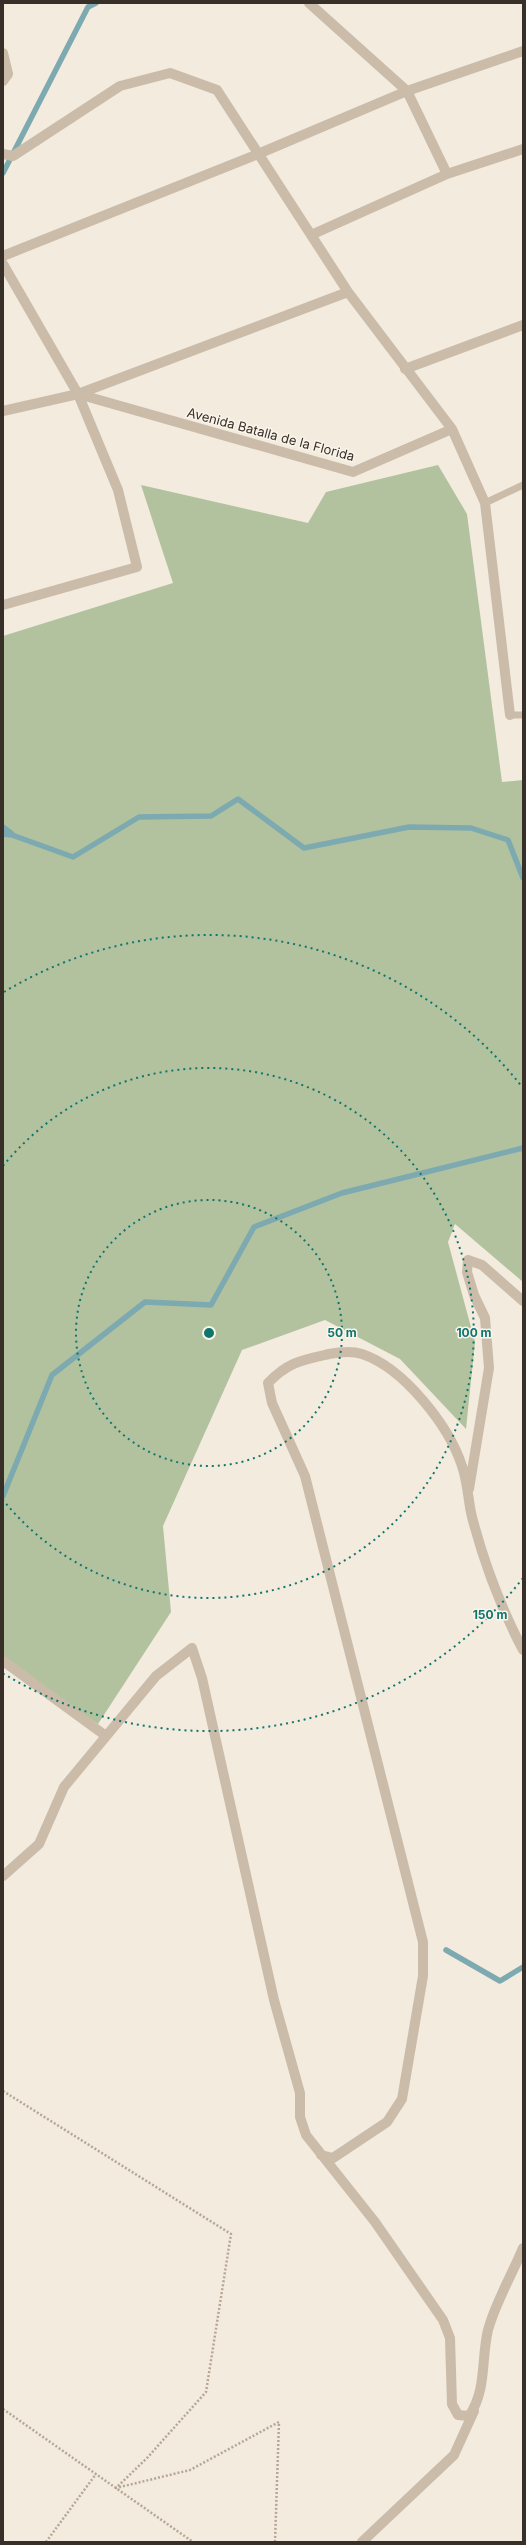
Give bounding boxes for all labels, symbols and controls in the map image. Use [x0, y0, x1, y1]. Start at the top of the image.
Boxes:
street label: Avenida Batalla de la Florida [186, 404, 356, 464]
text: 50 m [327, 1325, 357, 1340]
text: 100 m [456, 1325, 492, 1340]
centre of rings [202, 1326, 216, 1340]
text: 150 m [473, 1607, 507, 1622]

